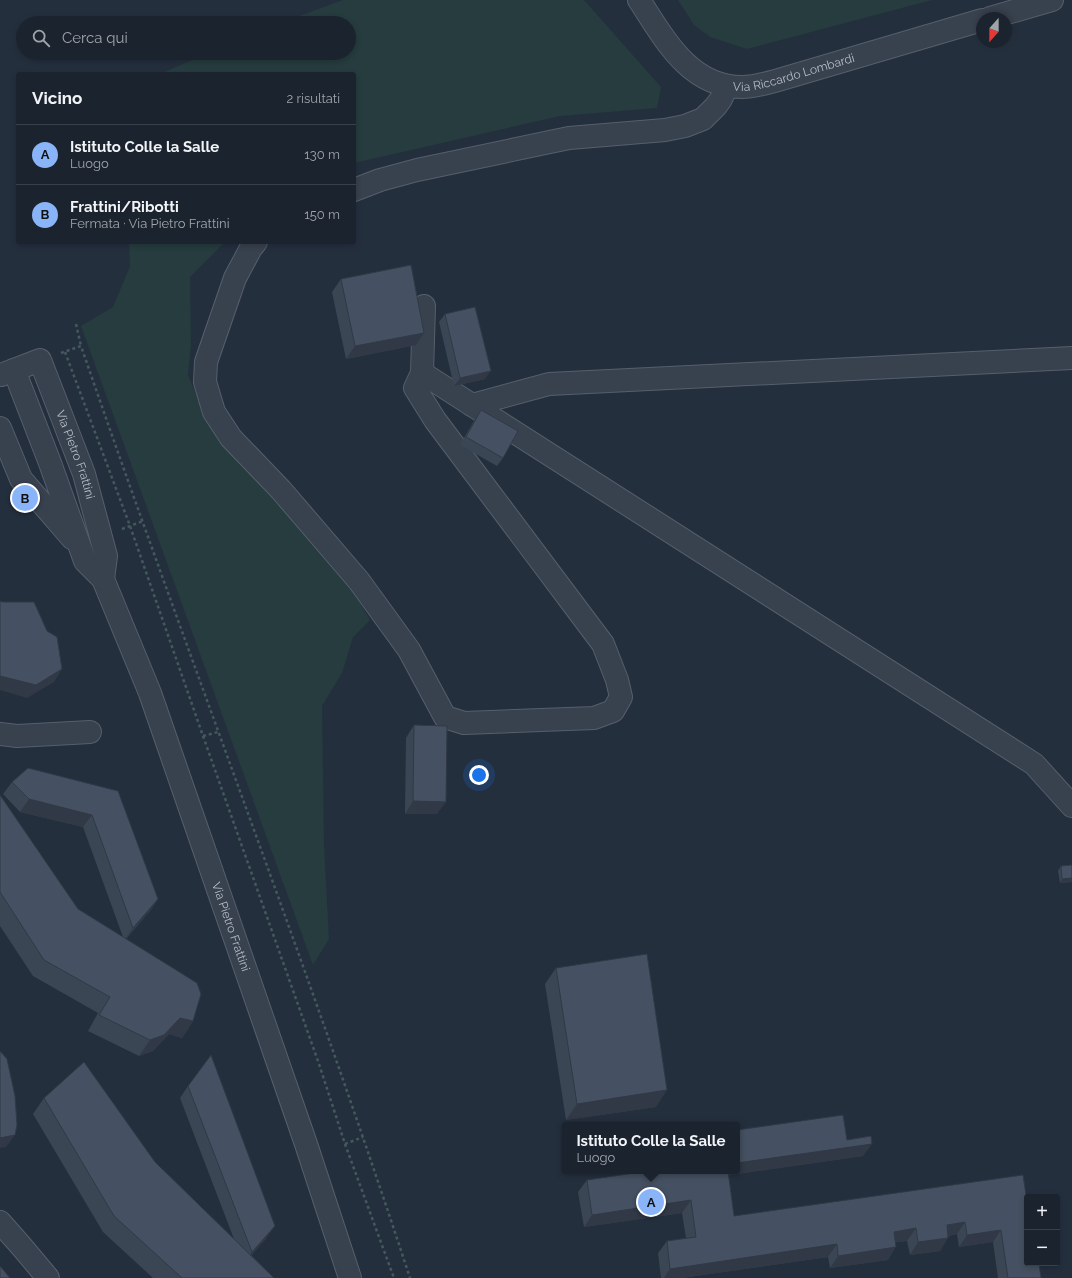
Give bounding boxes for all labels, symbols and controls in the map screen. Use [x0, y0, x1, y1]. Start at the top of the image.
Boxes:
north arrow [976, 12, 1012, 48]
search box [16, 16, 356, 60]
icon: search [30, 27, 52, 49]
text: Cerca qui [62, 29, 128, 47]
street label: Via Riccardo Lombardi [732, 51, 856, 94]
text: Vicino [32, 88, 82, 108]
text: 2 risultati [286, 91, 340, 106]
text: Istituto Colle la Salle [70, 138, 219, 156]
text: A [41, 147, 49, 162]
text: 130 m [304, 147, 340, 162]
text: Luogo [70, 156, 109, 171]
text: Frattini/Ribotti [70, 198, 179, 216]
text: B [41, 207, 49, 222]
text: 150 m [304, 207, 340, 222]
text: Fermata · Via Pietro Frattini [70, 216, 230, 231]
street label: Via Pietro Frattini [53, 408, 97, 501]
pin: B [12, 483, 38, 513]
your location [469, 765, 489, 785]
street label: Via Pietro Frattini [209, 880, 253, 973]
popup [562, 1122, 740, 1174]
text: Istituto Colle la Salle [576, 1132, 726, 1150]
text: Luogo [576, 1150, 615, 1165]
pin: A [638, 1187, 664, 1217]
map controls [1024, 1194, 1060, 1266]
button: + [1024, 1194, 1060, 1230]
button: − [1024, 1230, 1060, 1266]

